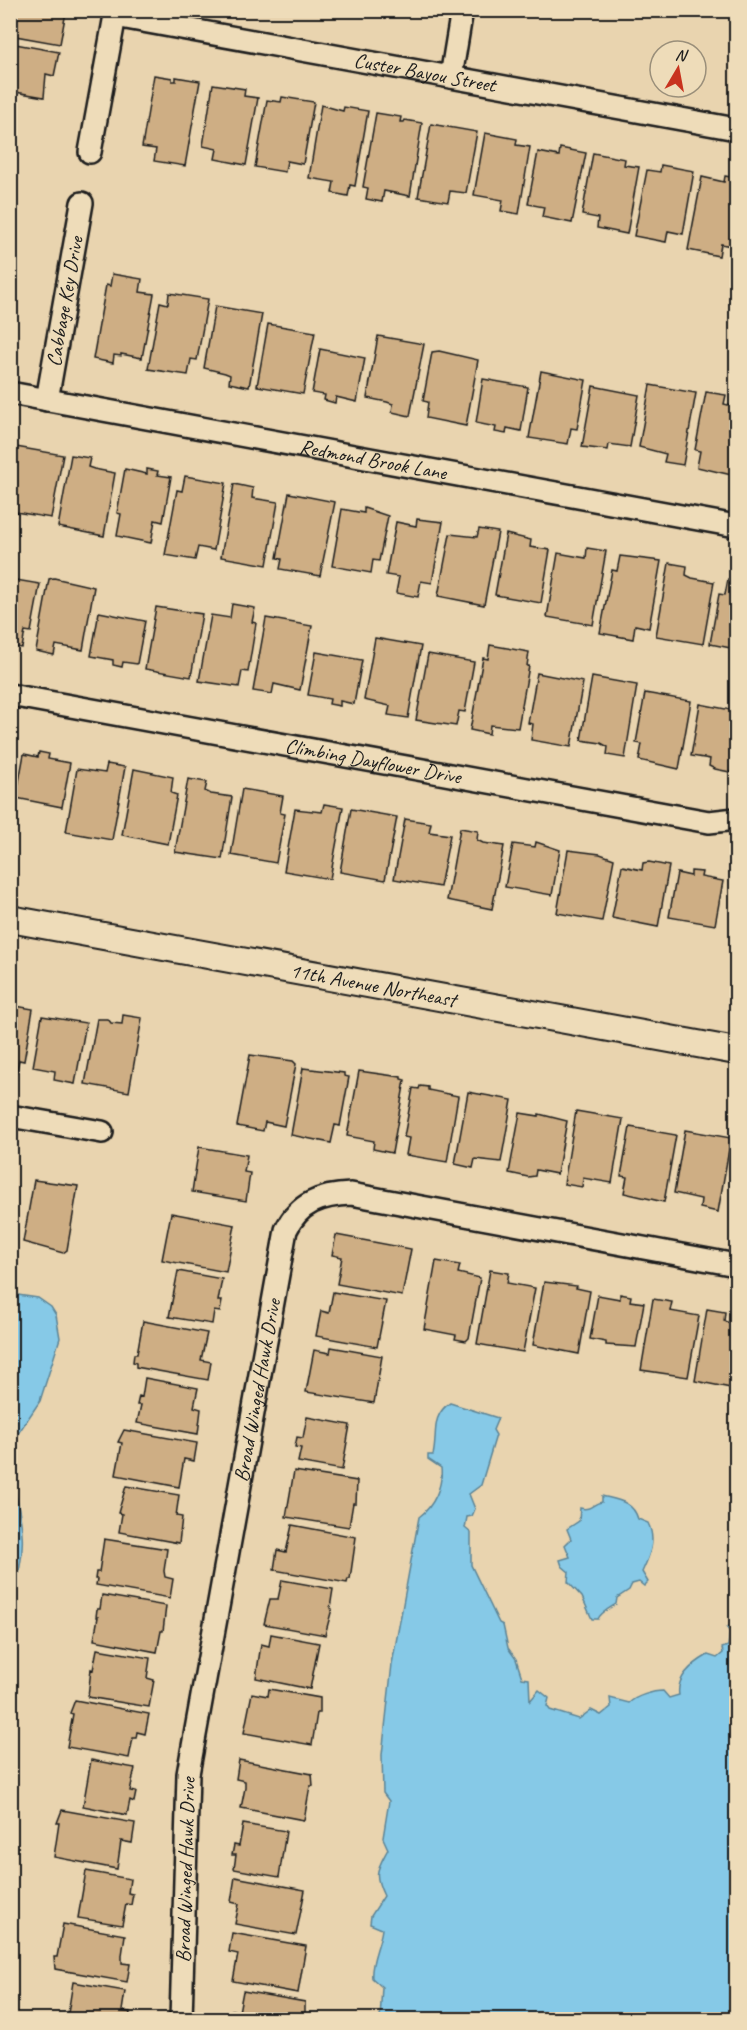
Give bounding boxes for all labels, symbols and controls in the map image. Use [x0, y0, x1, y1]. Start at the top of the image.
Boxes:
north arrow [648, 39, 708, 99]
text: N [674, 45, 690, 66]
street label: Custer Bayou Street [352, 47, 500, 98]
street label: Cabbage Key Drive [40, 233, 89, 368]
street label: Redmond Brook Lane [297, 433, 450, 486]
street label: Climbing Dayflower Drive [283, 732, 465, 790]
street label: 11th Avenue Northeast [288, 957, 461, 1013]
street label: Broad Winged Hawk Drive [228, 1295, 287, 1484]
street label: Broad Winged Hawk Drive [170, 1775, 201, 1963]

